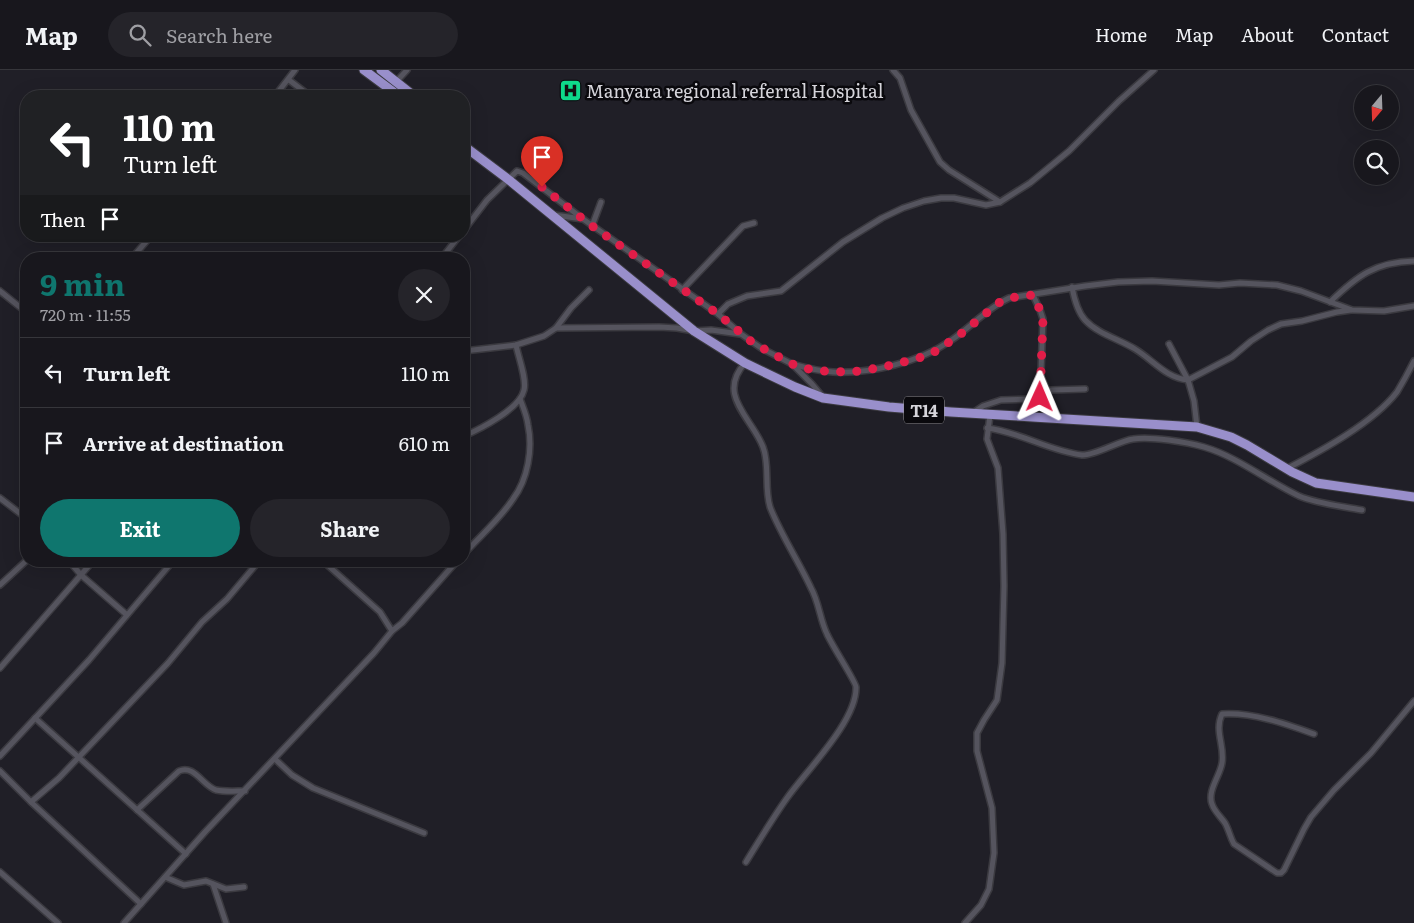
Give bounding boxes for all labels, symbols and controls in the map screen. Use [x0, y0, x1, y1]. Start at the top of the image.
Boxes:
search box [108, 12, 458, 57]
text: Map [25, 17, 78, 52]
icon: search [126, 21, 154, 49]
text: Search here [166, 21, 272, 49]
text: Home [1095, 21, 1147, 48]
text: Map [1175, 21, 1213, 48]
text: About [1241, 21, 1294, 48]
text: Contact [1322, 21, 1389, 48]
place label: Manyara regional referral Hospital [586, 77, 884, 104]
hospital icon: Manyara regional referral Hospital [558, 78, 582, 102]
north arrow [1354, 85, 1399, 130]
map controls [1354, 85, 1399, 185]
text: 110 m [123, 100, 215, 152]
icon: left [40, 110, 105, 175]
pin [521, 136, 563, 187]
button: search [1354, 140, 1399, 185]
icon: arrive [528, 143, 556, 171]
text: Turn left [123, 147, 217, 180]
text: Then [40, 205, 86, 233]
icon: arrive [96, 205, 124, 233]
text: 9 min [40, 261, 125, 305]
button: close [398, 269, 450, 321]
text: 720 m · 11:55 [40, 302, 131, 326]
icon: left [40, 359, 68, 387]
text: Turn left [83, 359, 170, 387]
text: 110 m [401, 359, 450, 387]
position arrow [1013, 370, 1065, 422]
road number: T14 [904, 396, 944, 424]
icon: arrive [40, 429, 68, 457]
text: Arrive at destination [83, 429, 284, 457]
text: 610 m [399, 429, 450, 457]
button: Exit [40, 499, 240, 557]
button: Share [250, 499, 450, 557]

